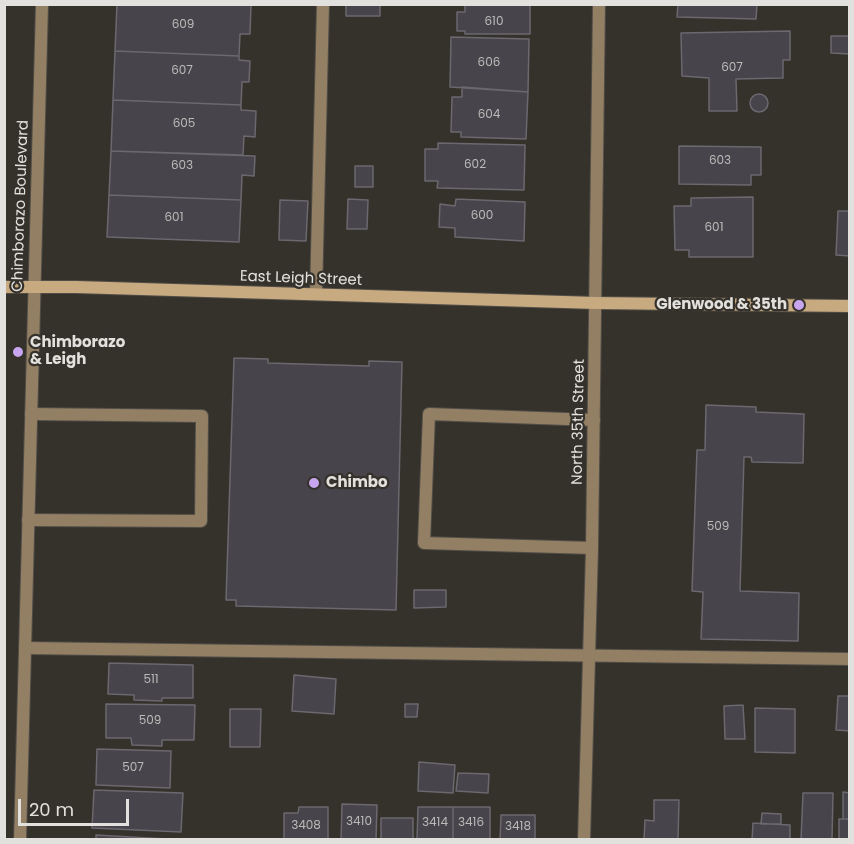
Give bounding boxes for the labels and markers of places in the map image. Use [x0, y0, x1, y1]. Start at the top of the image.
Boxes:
place label: Glenwood & 35th [656, 296, 787, 314]
marker: Glenwood & 35th [792, 298, 806, 312]
place label: Chimborazo & Leigh [30, 334, 125, 369]
marker: Chimborazo & Leigh [11, 345, 25, 359]
place label: Chimbo [326, 474, 388, 492]
marker: Chimbo [307, 476, 321, 490]

